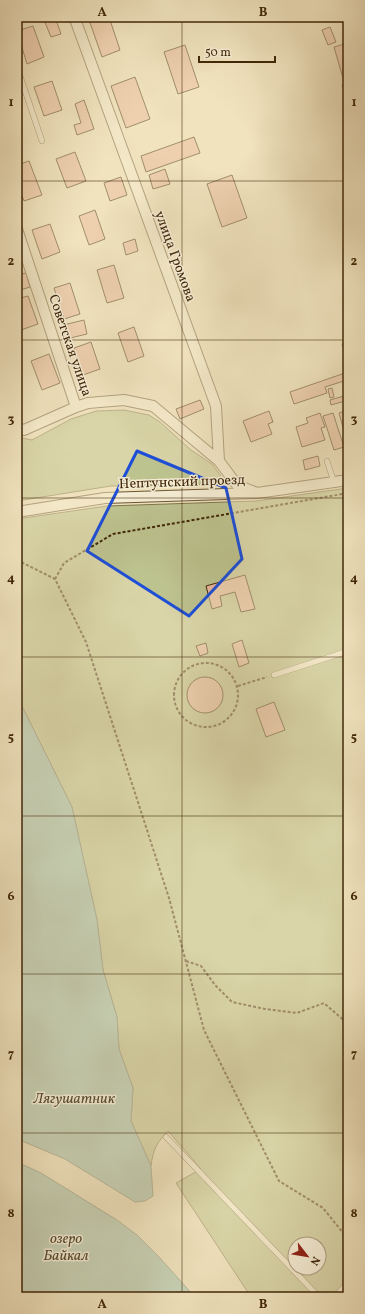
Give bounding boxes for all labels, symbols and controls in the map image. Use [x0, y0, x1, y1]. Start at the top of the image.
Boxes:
text: A [97, 4, 107, 22]
text: B [259, 4, 268, 22]
scale bar [199, 38, 275, 64]
text: 50 m [205, 45, 231, 61]
text: 1 [8, 94, 14, 112]
text: 1 [351, 94, 357, 112]
street label: улица Громова [149, 208, 200, 305]
text: 2 [8, 253, 15, 271]
text: 2 [351, 253, 358, 271]
street label: Советская улица [43, 292, 96, 399]
text: 3 [8, 411, 15, 429]
text: 3 [351, 411, 358, 429]
street label: Нептунский проезд [119, 471, 246, 494]
text: 4 [7, 570, 15, 588]
text: 4 [350, 570, 358, 588]
text: 5 [8, 729, 14, 747]
text: 5 [351, 729, 357, 747]
text: 6 [7, 888, 15, 906]
text: 6 [350, 888, 358, 906]
text: 7 [8, 1046, 14, 1064]
text: 7 [351, 1046, 357, 1064]
water label: Лягушатник [32, 1089, 116, 1110]
text: 8 [7, 1205, 15, 1223]
text: 8 [350, 1205, 358, 1223]
water label: озеро Байкал [44, 1229, 88, 1267]
north arrow [287, 1236, 327, 1276]
text: N [306, 1253, 323, 1268]
text: A [97, 1296, 107, 1314]
text: B [259, 1296, 268, 1314]

